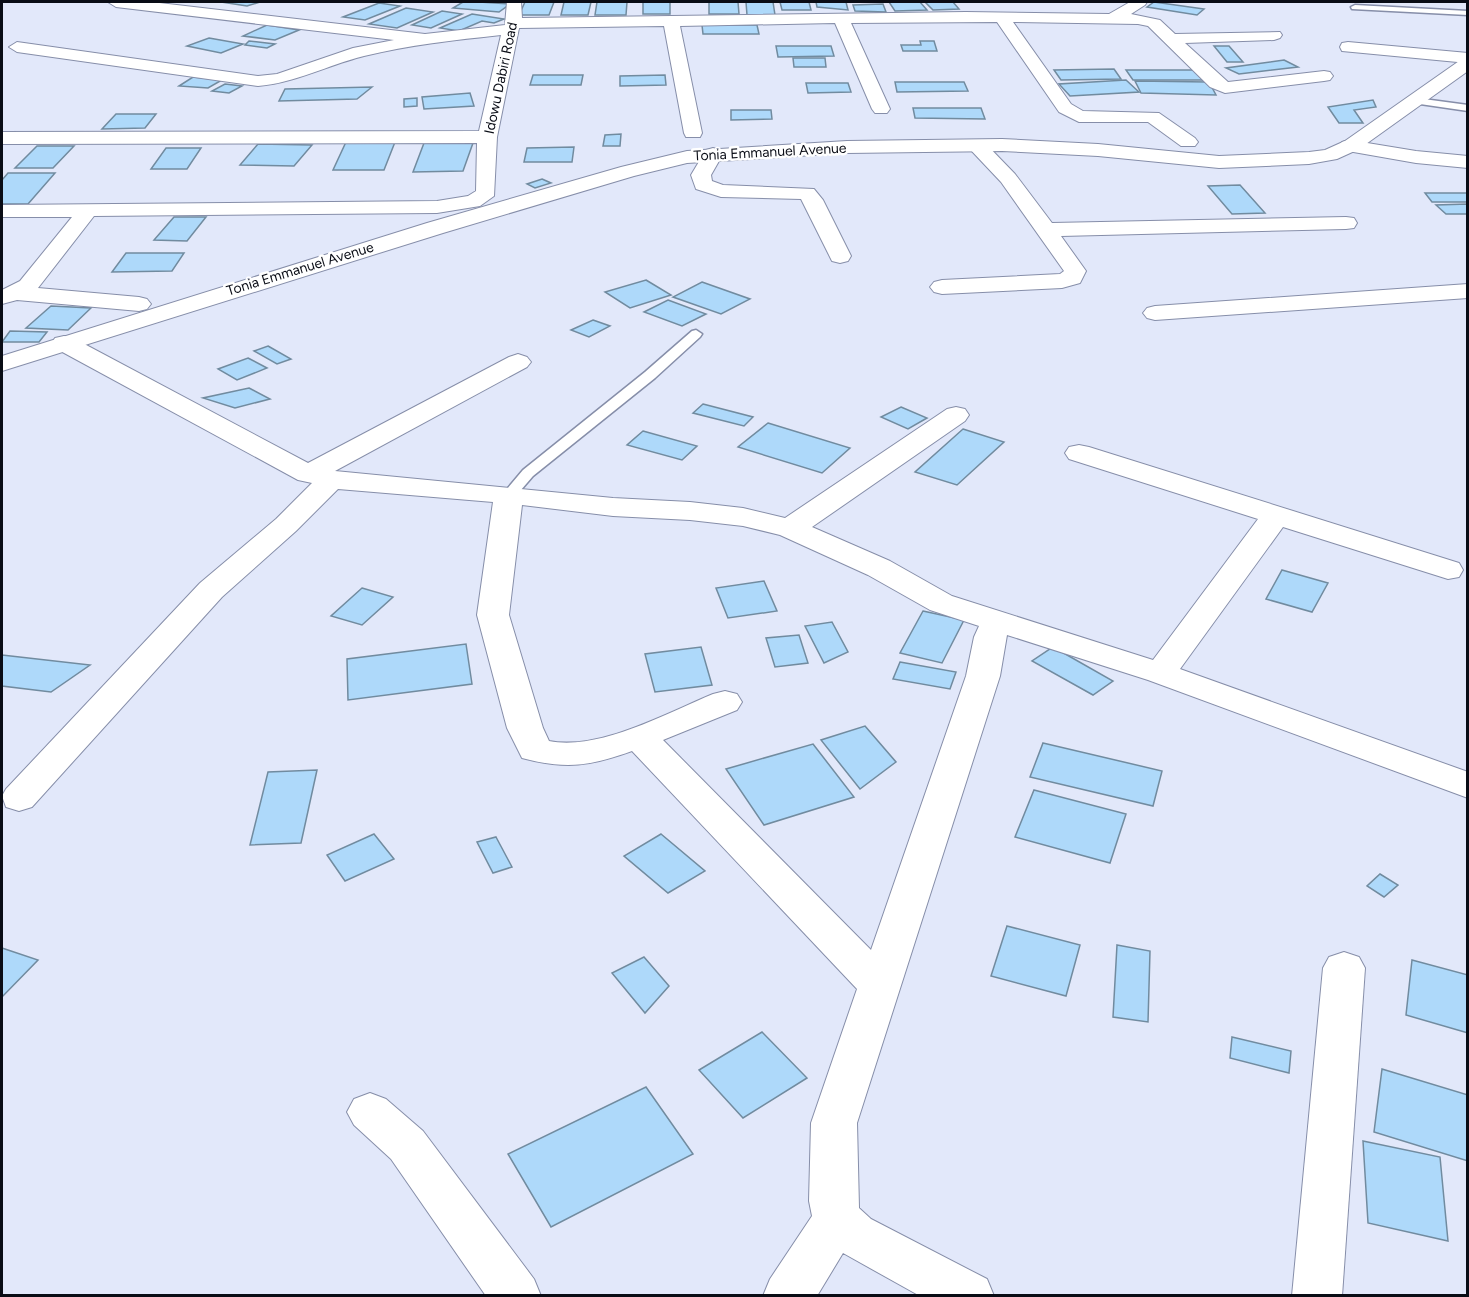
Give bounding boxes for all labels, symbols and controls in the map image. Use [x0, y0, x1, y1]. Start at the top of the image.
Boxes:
street label: Idowu Dabiri Road [481, 20, 521, 136]
street label: Tonia Emmanuel Avenue [693, 139, 847, 164]
street label: Tonia Emmanuel Avenue [224, 238, 376, 300]

